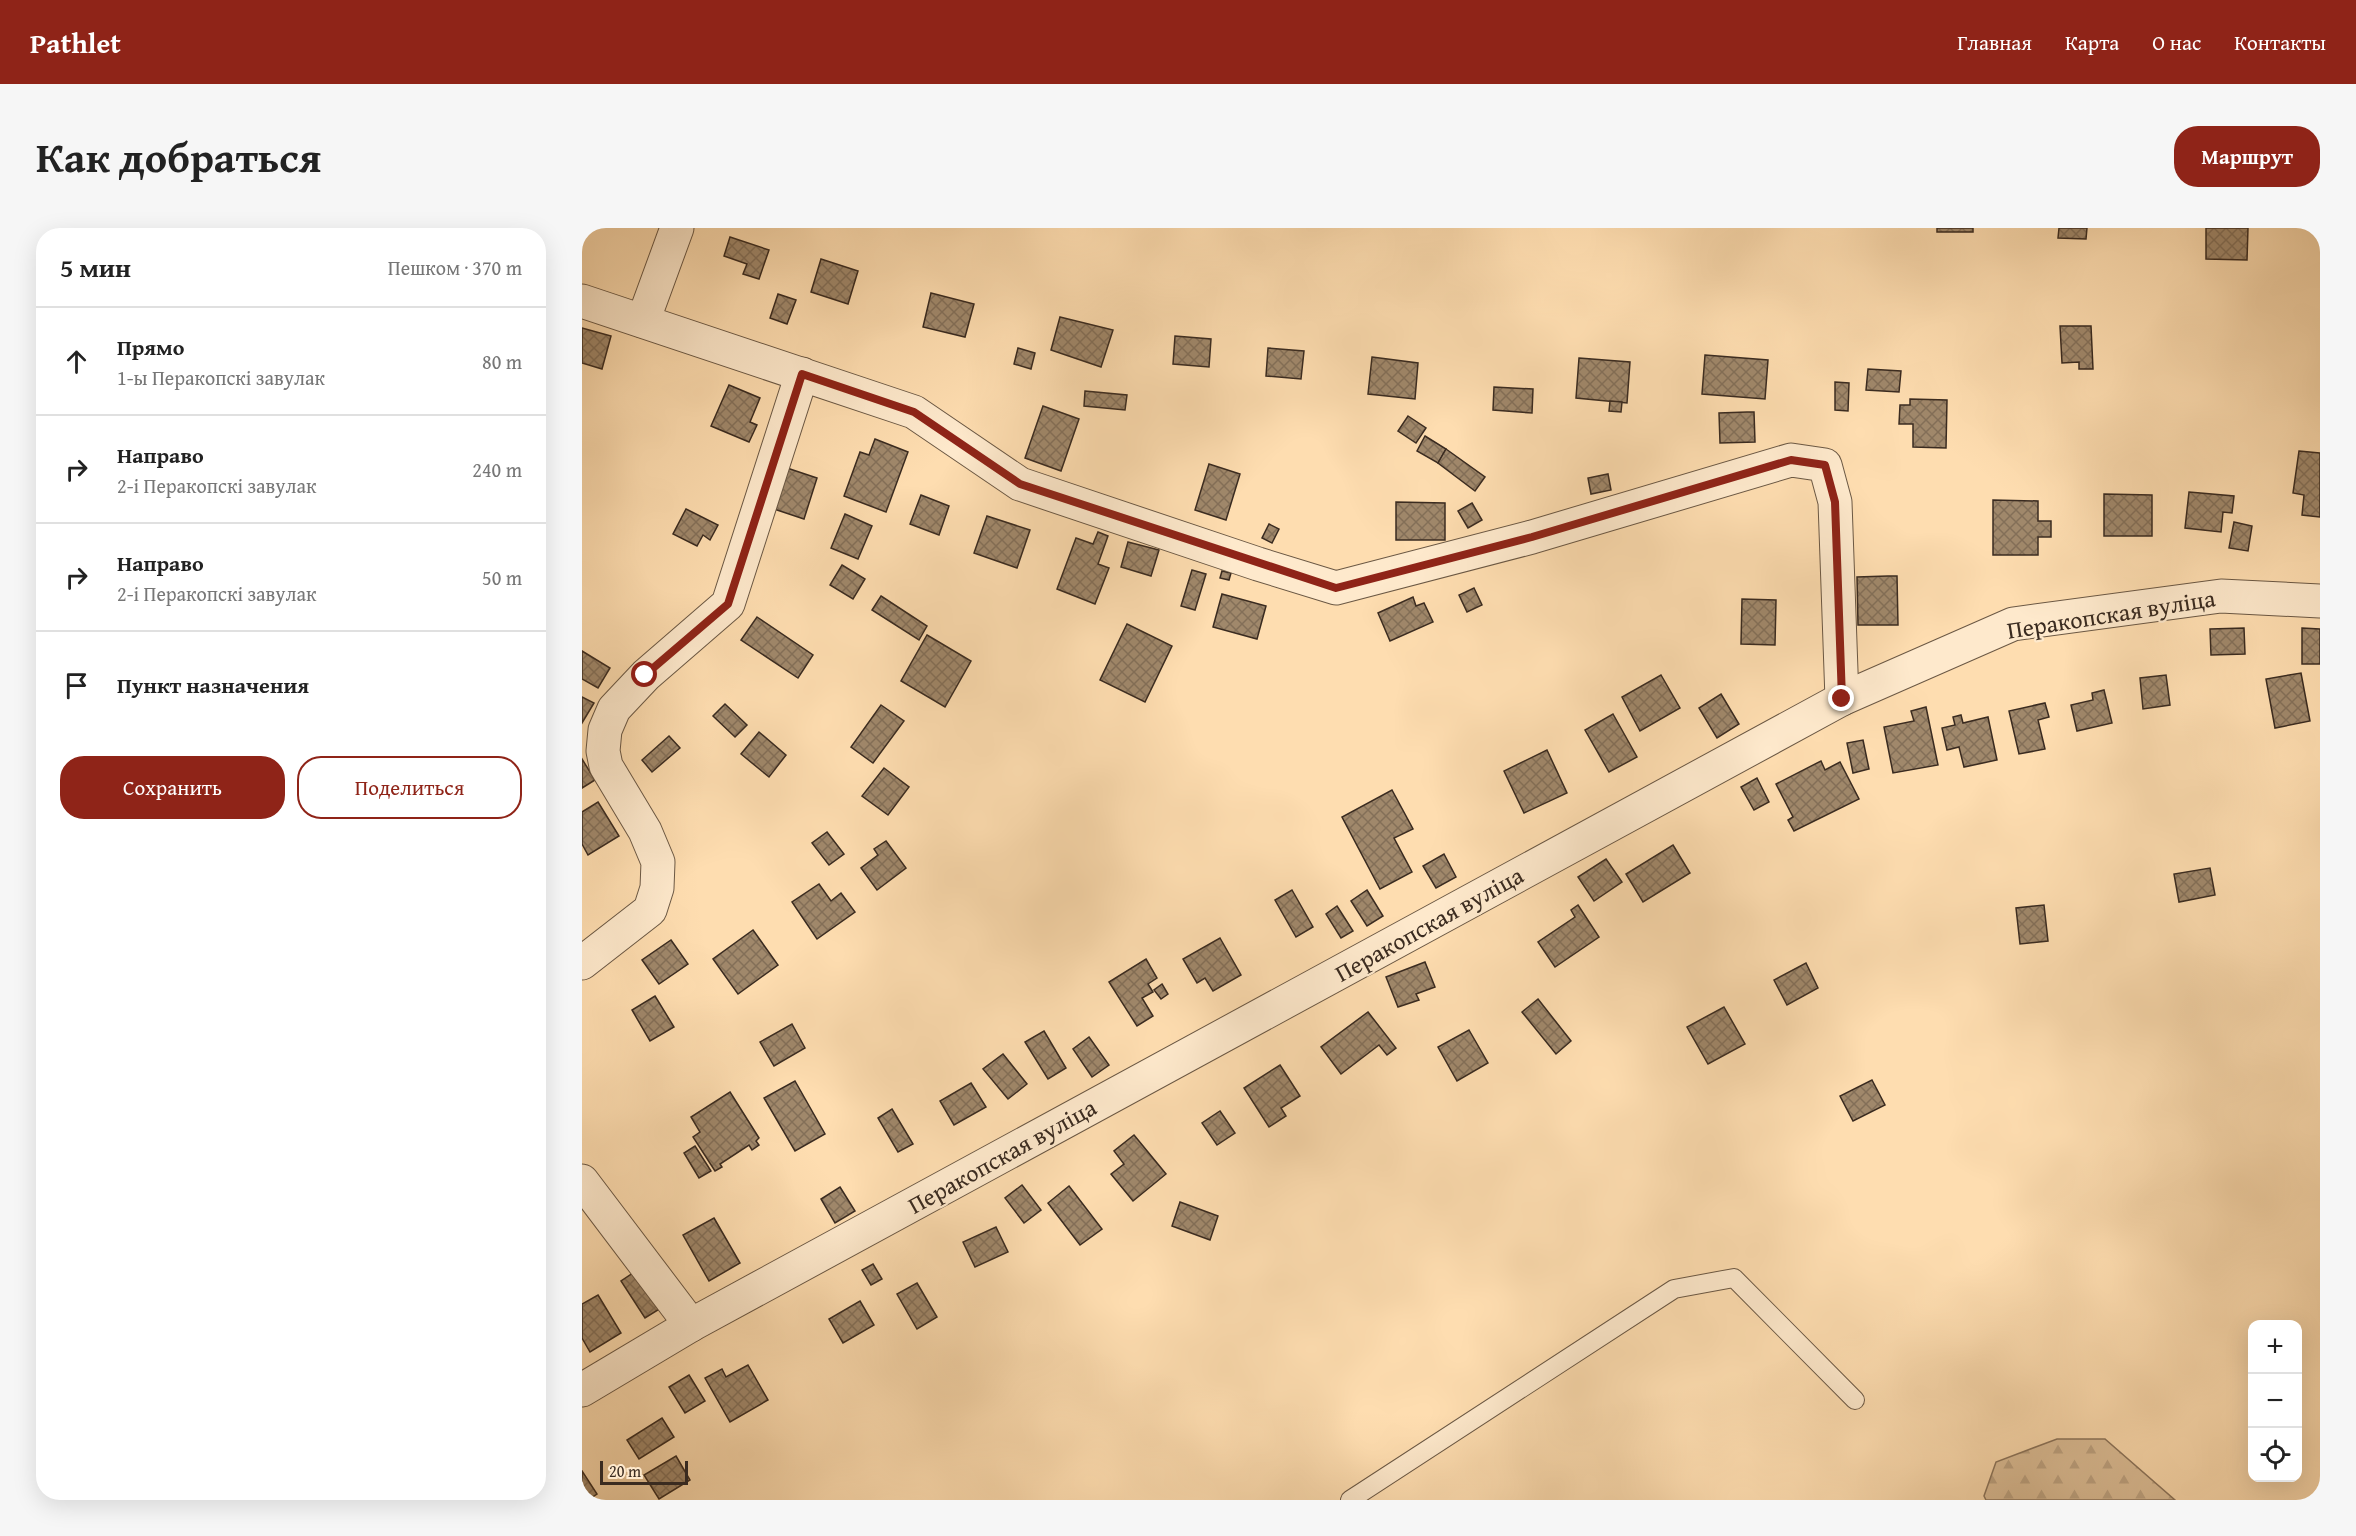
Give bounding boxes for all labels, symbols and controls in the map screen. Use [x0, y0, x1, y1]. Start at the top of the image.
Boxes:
text: Pathlet [30, 22, 121, 63]
text: Главная [1957, 27, 2032, 58]
text: Карта [2065, 27, 2119, 58]
text: О нас [2152, 27, 2201, 58]
text: Контакты [2234, 27, 2326, 58]
text: Как добраться [36, 126, 321, 187]
button: Маршрут [2174, 126, 2320, 187]
text: 5 мин [60, 248, 131, 287]
text: Пешком · 370 m [388, 253, 522, 282]
text: Прямо [117, 331, 184, 363]
icon: ahead [60, 345, 93, 378]
text: 80 m [482, 347, 522, 376]
text: 1-ы Перакопскі завулак [117, 363, 325, 392]
text: Направо [117, 439, 204, 471]
icon: right [60, 453, 93, 486]
text: 240 m [472, 455, 522, 484]
text: 2-і Перакопскі завулак [117, 471, 317, 500]
text: Направо [117, 547, 204, 579]
icon: right [60, 561, 93, 594]
text: 50 m [482, 563, 522, 592]
text: 2-і Перакопскі завулак [117, 579, 317, 608]
street label: Перакопская вуліца [2004, 580, 2218, 648]
route start [631, 661, 657, 687]
icon: arrive [60, 669, 93, 702]
text: Пункт назначения [117, 669, 309, 701]
route end [1828, 685, 1854, 711]
button: Сохранить [60, 756, 285, 819]
button: Поделиться [297, 756, 522, 819]
street label: Перакопская вуліца [1328, 857, 1530, 990]
street label: Перакопская вуліца [901, 1089, 1103, 1222]
map controls [2248, 1320, 2302, 1482]
button: + [2248, 1320, 2302, 1374]
button: − [2248, 1374, 2302, 1428]
button: locate [2248, 1428, 2302, 1482]
scale bar [600, 1458, 688, 1486]
text: 20 m [609, 1459, 641, 1483]

